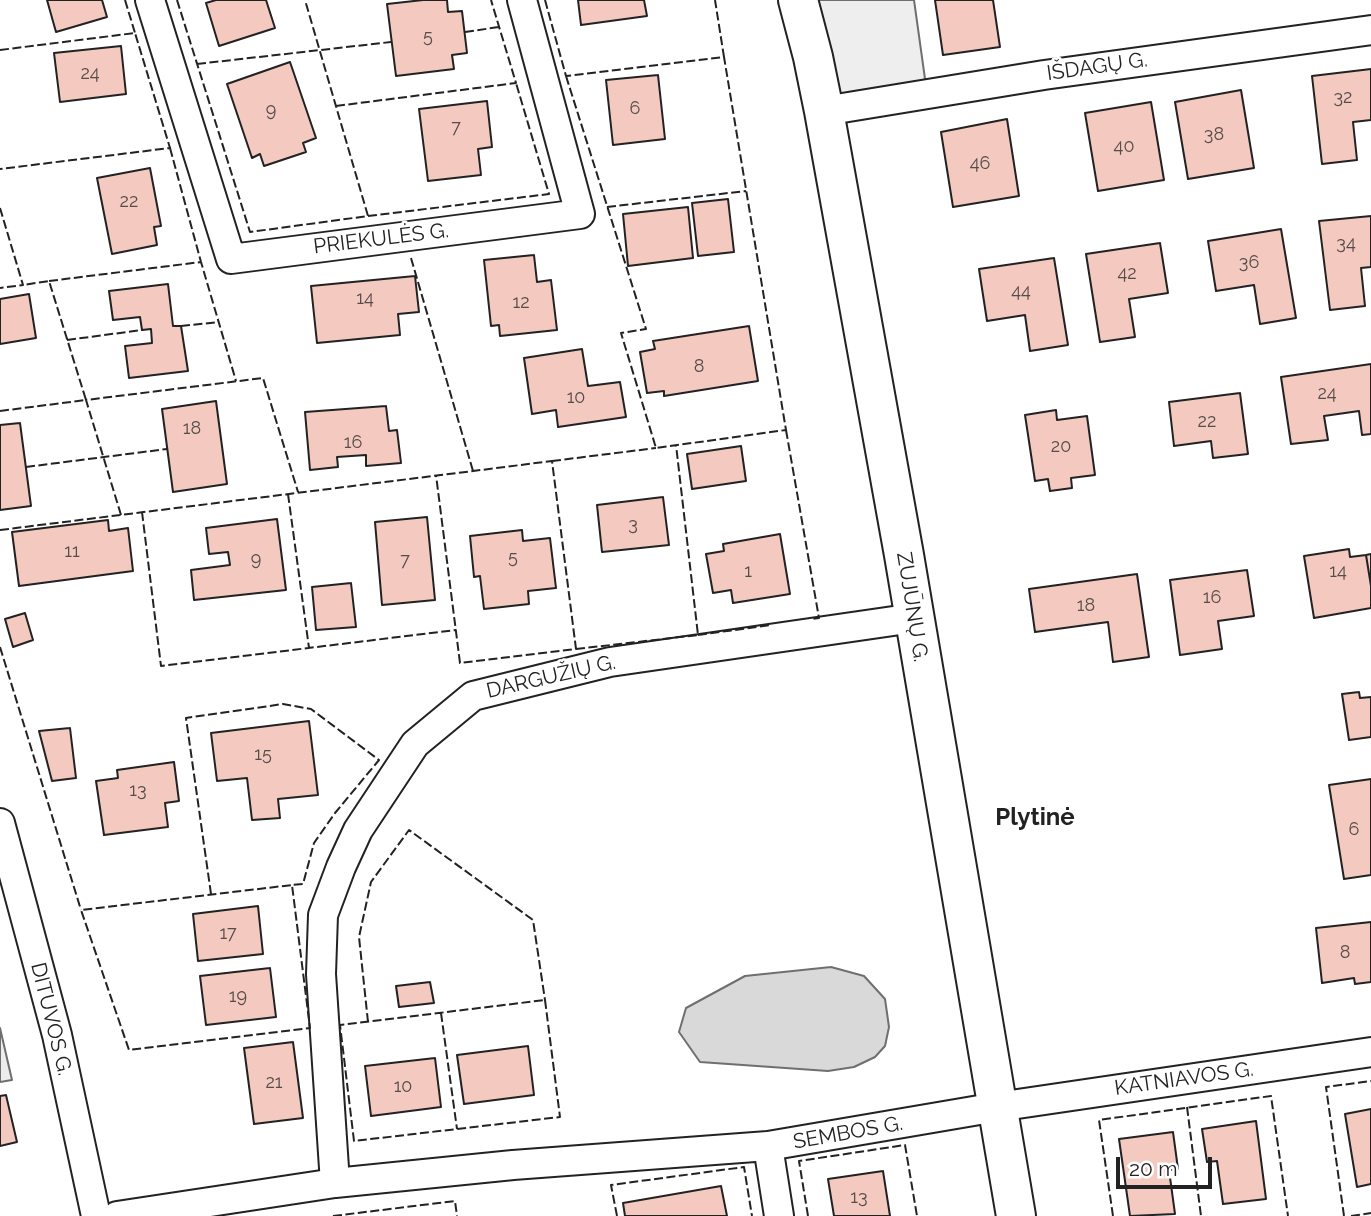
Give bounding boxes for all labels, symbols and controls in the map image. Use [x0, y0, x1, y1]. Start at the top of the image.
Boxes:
house number: 5 [423, 26, 433, 48]
street label: IŠDAGŲ G. [1045, 47, 1149, 87]
house number: 24 [80, 63, 100, 85]
house number: 32 [1334, 87, 1352, 109]
house number: 6 [630, 98, 640, 120]
house number: 9 [266, 100, 276, 122]
house number: 7 [451, 117, 461, 139]
house number: 38 [1204, 124, 1224, 146]
house number: 40 [1114, 136, 1134, 158]
house number: 46 [970, 153, 990, 175]
house number: 22 [120, 191, 138, 213]
street label: PRIEKULĖS G. [312, 218, 450, 260]
house number: 34 [1336, 233, 1356, 255]
house number: 36 [1239, 252, 1259, 274]
house number: 42 [1117, 263, 1137, 285]
house number: 44 [1011, 281, 1031, 303]
house number: 14 [356, 288, 374, 310]
house number: 12 [512, 292, 530, 314]
house number: 8 [694, 356, 704, 378]
house number: 24 [1317, 383, 1337, 405]
house number: 10 [567, 387, 585, 409]
house number: 22 [1198, 411, 1216, 433]
house number: 18 [183, 418, 201, 440]
house number: 16 [344, 432, 362, 454]
house number: 20 [1051, 436, 1071, 458]
house number: 3 [628, 514, 638, 536]
house number: 11 [64, 541, 80, 563]
house number: 5 [508, 547, 518, 569]
house number: 9 [251, 549, 261, 571]
house number: 7 [400, 550, 410, 572]
street label: ZUJŪNŲ G. [891, 550, 933, 664]
house number: 1 [744, 561, 752, 583]
house number: 14 [1329, 561, 1347, 583]
house number: 16 [1203, 587, 1221, 609]
house number: 18 [1077, 595, 1095, 617]
street label: DARGUŽIŲ G. [484, 650, 618, 704]
house number: 15 [254, 744, 272, 766]
house number: 13 [129, 780, 147, 802]
district label: Plytinė [995, 804, 1075, 832]
house number: 6 [1349, 819, 1359, 841]
house number: 17 [219, 923, 237, 945]
house number: 8 [1340, 942, 1350, 964]
street label: DITUVOS G. [25, 960, 77, 1078]
house number: 19 [229, 986, 247, 1008]
street label: KATNIAVOS G. [1113, 1057, 1255, 1101]
house number: 21 [265, 1072, 283, 1094]
house number: 10 [394, 1076, 412, 1098]
street label: SEMBOS G. [791, 1111, 905, 1155]
scale bar [1119, 1142, 1215, 1186]
text: 20 m [1129, 1156, 1177, 1181]
house number: 13 [850, 1187, 868, 1209]

